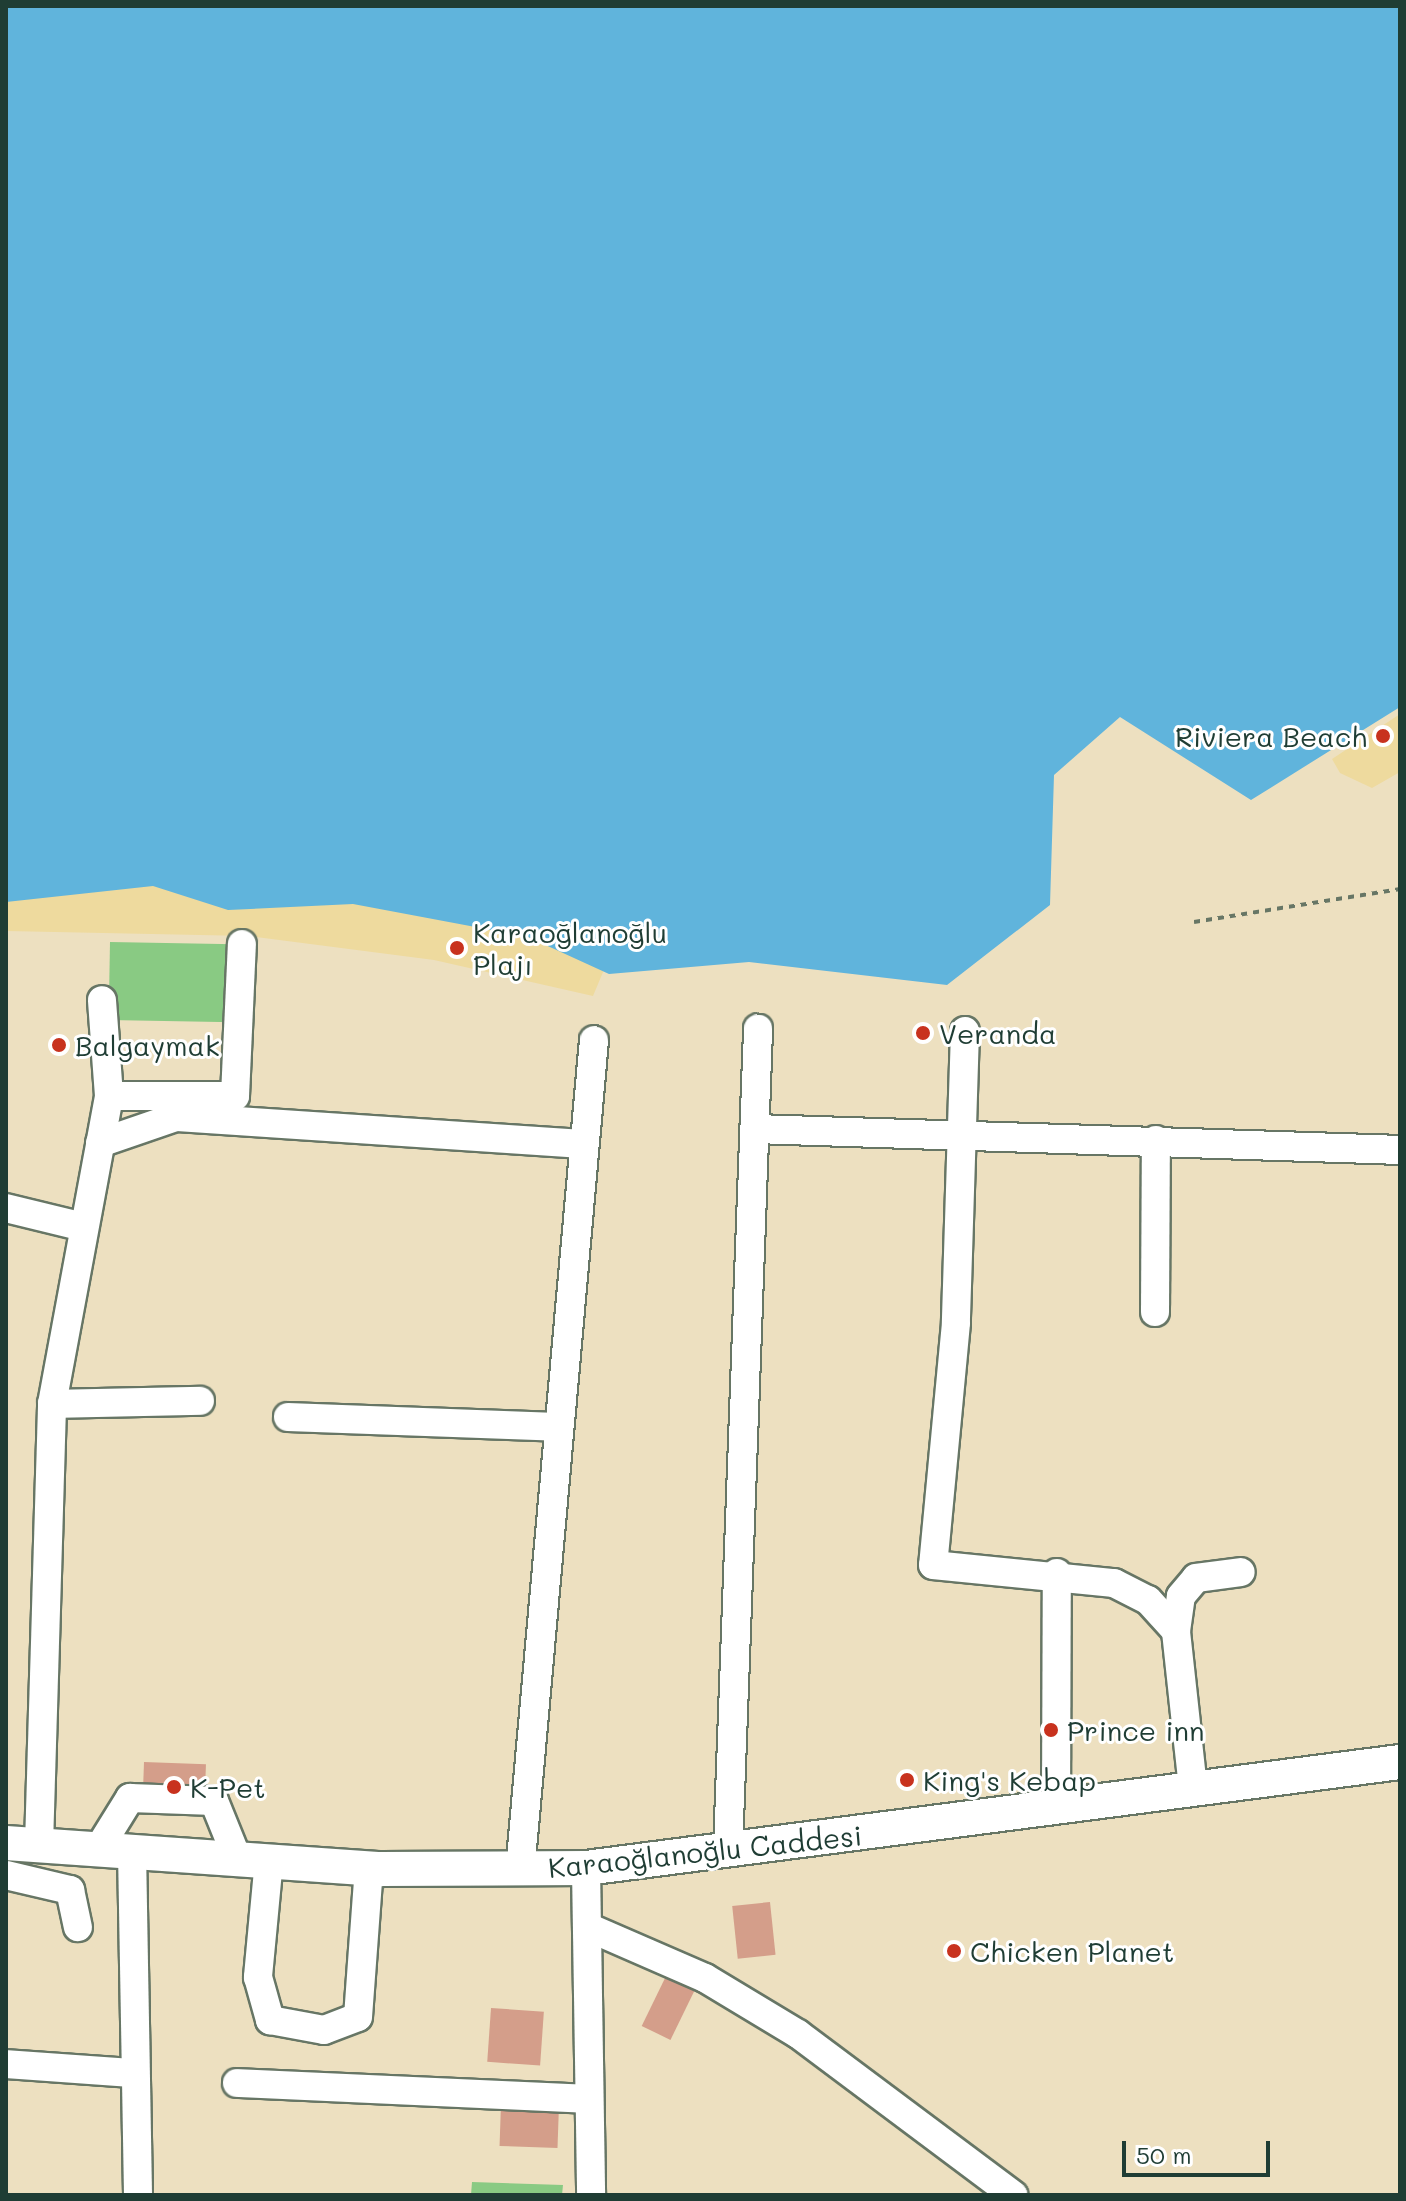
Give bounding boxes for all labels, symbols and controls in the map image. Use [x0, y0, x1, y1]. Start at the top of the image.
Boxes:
place label: Riviera Beach [1175, 719, 1367, 753]
marker: Riviera Beach [1374, 727, 1392, 745]
place label: Karaoğlanoğlu Plajı [473, 915, 667, 981]
marker: Karaoğlanoğlu Plajı [448, 939, 466, 957]
place label: Veranda [939, 1016, 1057, 1050]
marker: Veranda [914, 1024, 932, 1042]
place label: Balgaymak [75, 1028, 220, 1062]
marker: Balgaymak [50, 1036, 68, 1054]
place label: Prince inn [1067, 1713, 1205, 1747]
marker: Prince inn [1042, 1721, 1060, 1739]
place label: King's Kebap [923, 1763, 1096, 1797]
place label: K-Pet [190, 1770, 266, 1804]
marker: King's Kebap [898, 1771, 916, 1789]
marker: K-Pet [165, 1778, 183, 1796]
street label: Karaoğlanoğlu Caddesi [546, 1818, 864, 1884]
place label: Chicken Planet [970, 1934, 1174, 1968]
marker: Chicken Planet [945, 1942, 963, 1960]
scale bar [1126, 2125, 1274, 2175]
text: 50 m [1136, 2139, 1192, 2170]

